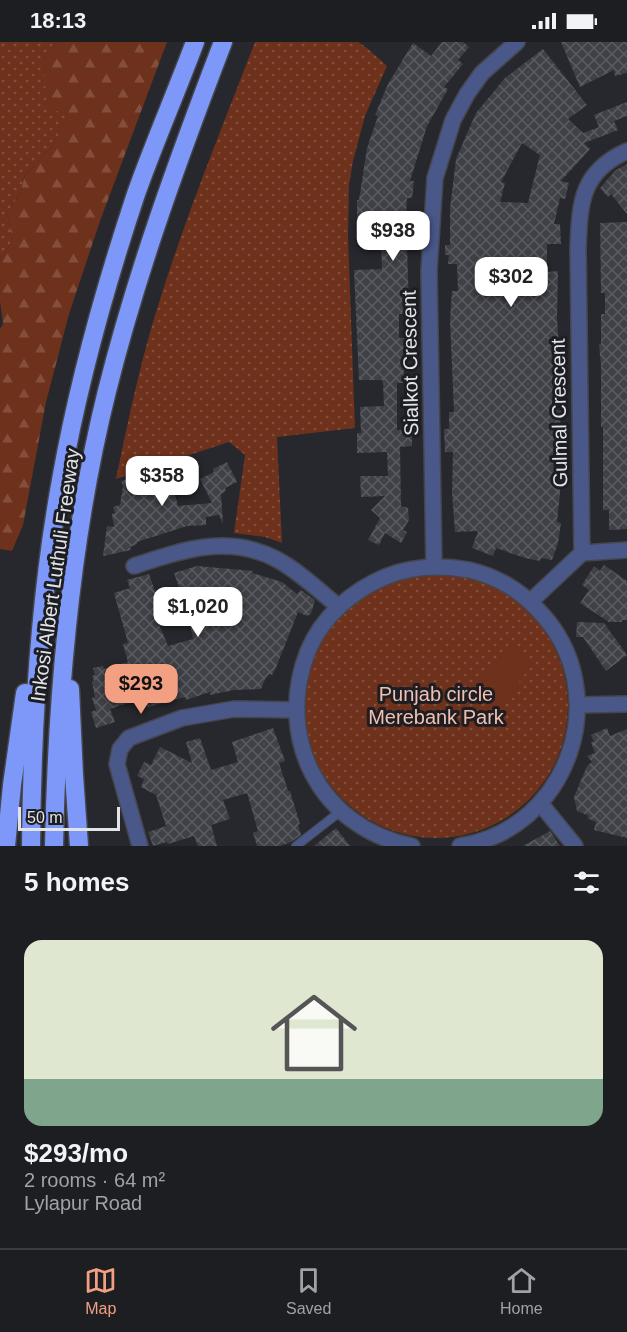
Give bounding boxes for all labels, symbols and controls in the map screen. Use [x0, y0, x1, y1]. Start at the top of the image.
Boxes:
text: 18:13 [30, 8, 86, 33]
pin: $938 [357, 211, 429, 262]
text: $938 [371, 219, 415, 241]
pin: $302 [475, 257, 547, 308]
text: $302 [489, 265, 533, 287]
street label: Sialkot Crescent [398, 290, 422, 436]
street label: Gulmal Crescent [547, 338, 571, 488]
street label: Inkosi Albert Luthuli Freeway [26, 447, 84, 703]
pin: $358 [126, 456, 198, 507]
text: $358 [140, 464, 184, 486]
pin: $1,020 [149, 587, 247, 638]
text: $1,020 [167, 595, 229, 617]
pin: $293 [105, 664, 177, 715]
text: $293 [119, 672, 163, 694]
park label: Punjab circle Merebank Park [368, 683, 505, 728]
scale bar [18, 804, 120, 832]
text: 50 m [27, 809, 63, 826]
icon: filters [570, 866, 603, 899]
text: 5 homes [24, 867, 130, 897]
icon: home [260, 979, 368, 1087]
text: $293/mo [24, 1138, 128, 1168]
text: 2 rooms · 64 m² [24, 1169, 165, 1191]
text: Lylapur Road [24, 1192, 142, 1214]
tab: Map [84, 1264, 117, 1318]
tab: Saved [286, 1264, 331, 1318]
tab: Home [500, 1264, 543, 1318]

